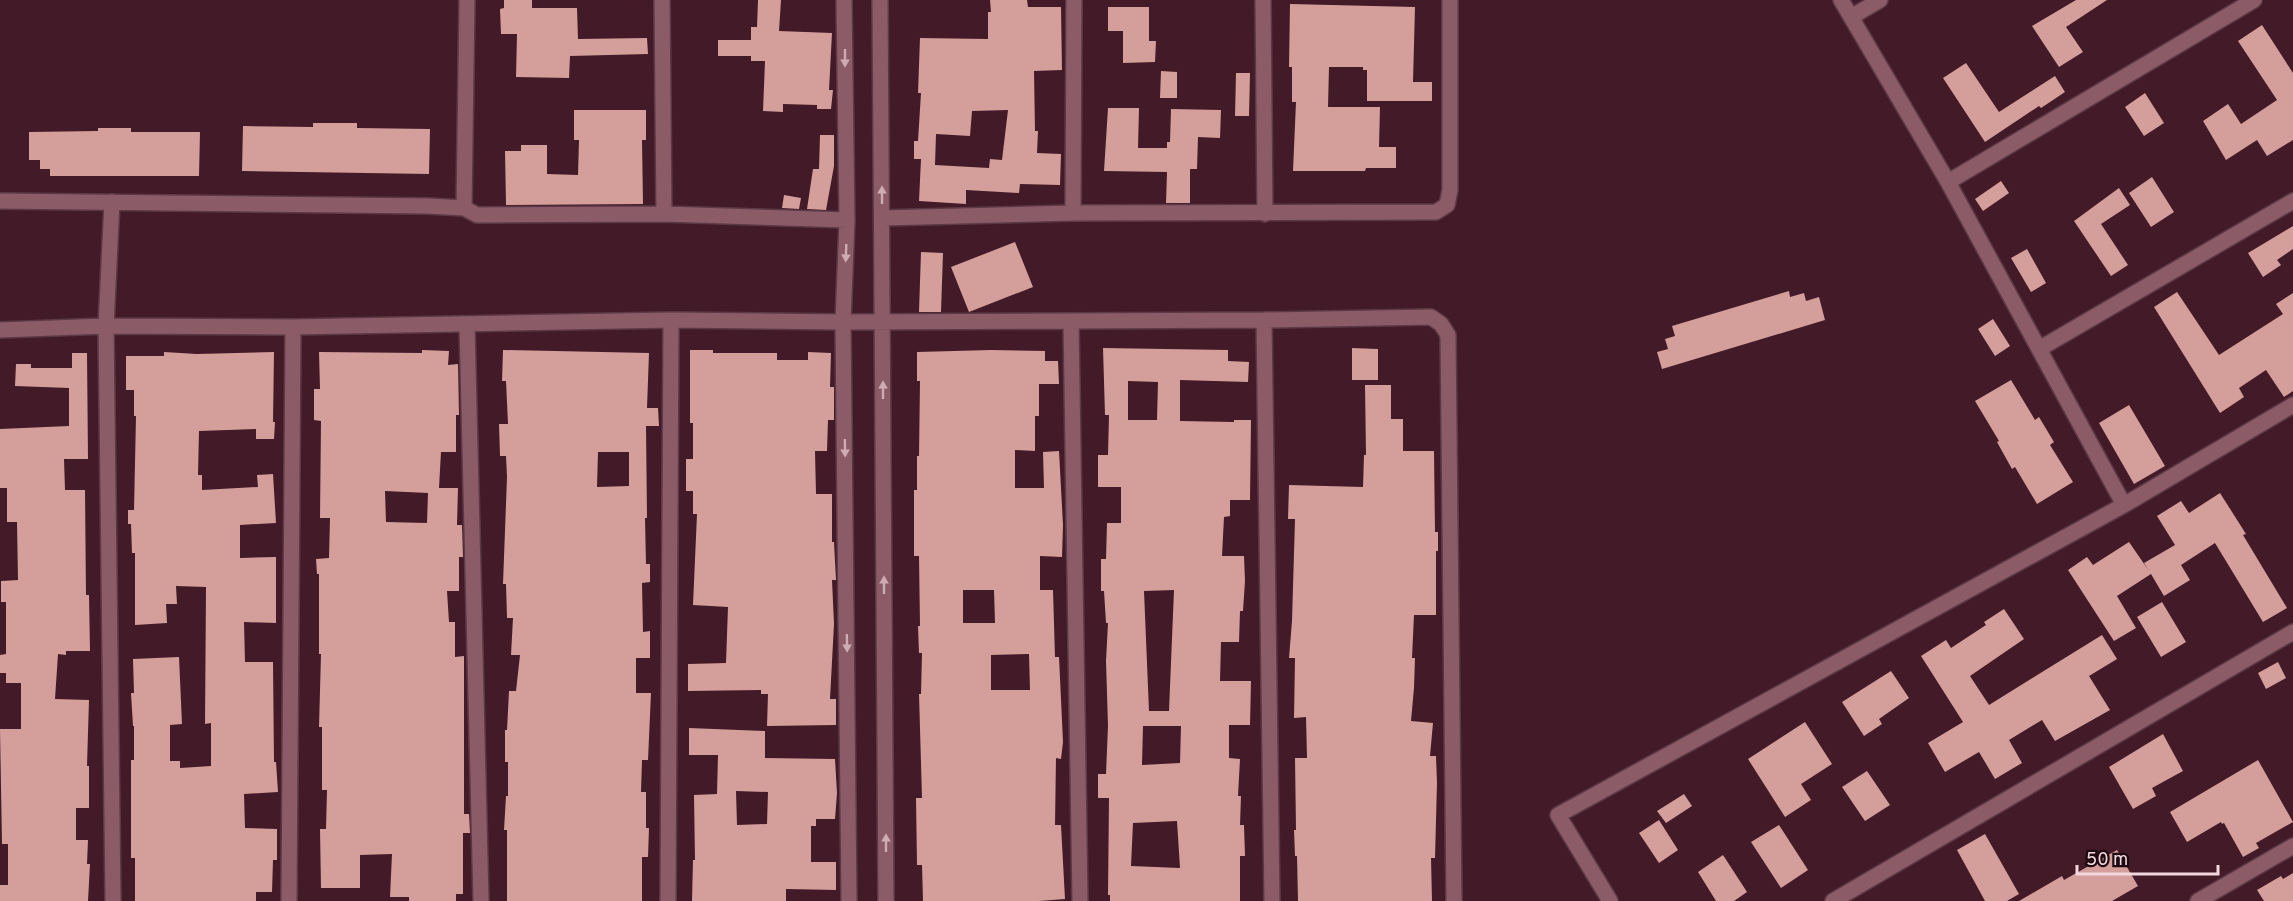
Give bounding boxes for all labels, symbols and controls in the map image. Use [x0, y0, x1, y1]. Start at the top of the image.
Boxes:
one-way arrow [840, 49, 850, 68]
one-way arrow [877, 185, 886, 204]
one-way arrow [841, 244, 851, 263]
one-way arrow [878, 380, 888, 399]
one-way arrow [840, 439, 849, 458]
one-way arrow [879, 575, 889, 594]
one-way arrow [842, 634, 852, 653]
one-way arrow [881, 833, 891, 852]
scale bar [2077, 838, 2218, 876]
text: 50 m [2086, 849, 2128, 872]

